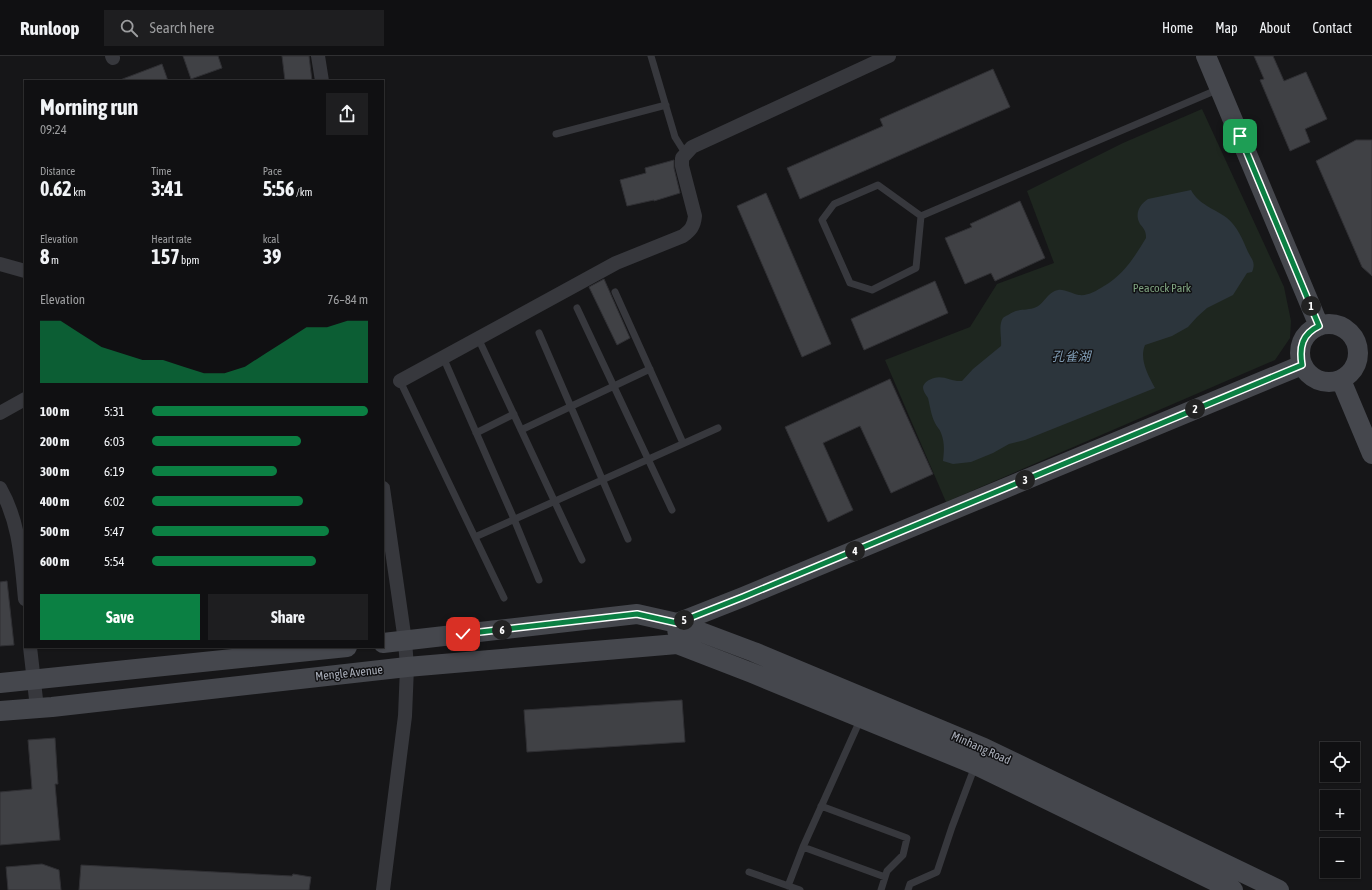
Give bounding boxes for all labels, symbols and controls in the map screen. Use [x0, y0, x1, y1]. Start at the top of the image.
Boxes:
search box [104, 10, 384, 46]
text: Runloop [20, 17, 80, 39]
icon: search [118, 17, 140, 39]
text: Search here [150, 19, 214, 36]
text: Home [1162, 20, 1193, 36]
text: Map [1215, 20, 1238, 36]
text: About [1260, 20, 1291, 36]
text: Contact [1313, 20, 1352, 36]
button: share [326, 93, 368, 135]
text: Morning run [40, 94, 138, 120]
pin [1223, 119, 1257, 153]
text: 09:24 [40, 122, 67, 137]
icon: arrive [1229, 125, 1251, 147]
text: Distance [40, 165, 75, 177]
text: Time [151, 165, 171, 177]
text: Pace [263, 165, 282, 177]
text: 0.62 [40, 177, 72, 200]
text: 3:41 [151, 177, 183, 200]
text: 5:56 [263, 177, 294, 200]
text: km [72, 186, 86, 198]
text: /km [294, 186, 312, 198]
text: Elevation [40, 233, 78, 245]
text: Heart rate [151, 233, 192, 245]
text: kcal [263, 233, 279, 245]
text: 8 [40, 245, 49, 268]
text: 157 [151, 245, 180, 268]
text: 39 [263, 245, 281, 268]
text: m [49, 254, 59, 266]
text: bpm [180, 254, 199, 266]
park label: Peacock Park [1133, 281, 1192, 295]
text: Elevation [40, 292, 85, 307]
text: 76–84 m [327, 292, 368, 307]
pin: 1 [1301, 296, 1321, 316]
text: 1 [1308, 300, 1314, 312]
water label: 孔雀湖 [1051, 349, 1092, 364]
pin: 2 [1185, 399, 1205, 419]
text: 2 [1192, 403, 1198, 415]
text: 100 m [40, 404, 69, 419]
text: 5:31 [104, 404, 125, 419]
text: 200 m [40, 434, 69, 449]
text: 6:03 [104, 434, 125, 449]
text: 300 m [40, 464, 69, 479]
text: 6:19 [104, 464, 125, 479]
pin: 3 [1015, 470, 1035, 490]
text: 3 [1022, 474, 1028, 486]
text: 400 m [40, 494, 69, 509]
text: 6:02 [104, 494, 125, 509]
text: 500 m [40, 524, 69, 539]
text: 5:47 [104, 524, 125, 539]
pin: 4 [845, 541, 865, 561]
text: 4 [852, 545, 858, 557]
text: 600 m [40, 554, 69, 569]
text: 5:54 [104, 554, 125, 569]
button: Save [40, 594, 200, 640]
button: Share [208, 594, 368, 640]
pin: 5 [674, 610, 694, 630]
text: 5 [681, 614, 687, 626]
pin [446, 617, 480, 651]
pin: 6 [492, 620, 512, 640]
icon: check [452, 623, 474, 645]
text: 6 [499, 624, 505, 636]
street label: Mengle Avenue [315, 662, 383, 684]
street label: Minhang Road [949, 729, 1013, 767]
map controls [1320, 742, 1360, 878]
button: locate [1320, 742, 1360, 782]
button: + [1320, 790, 1360, 830]
button: − [1320, 838, 1360, 878]

